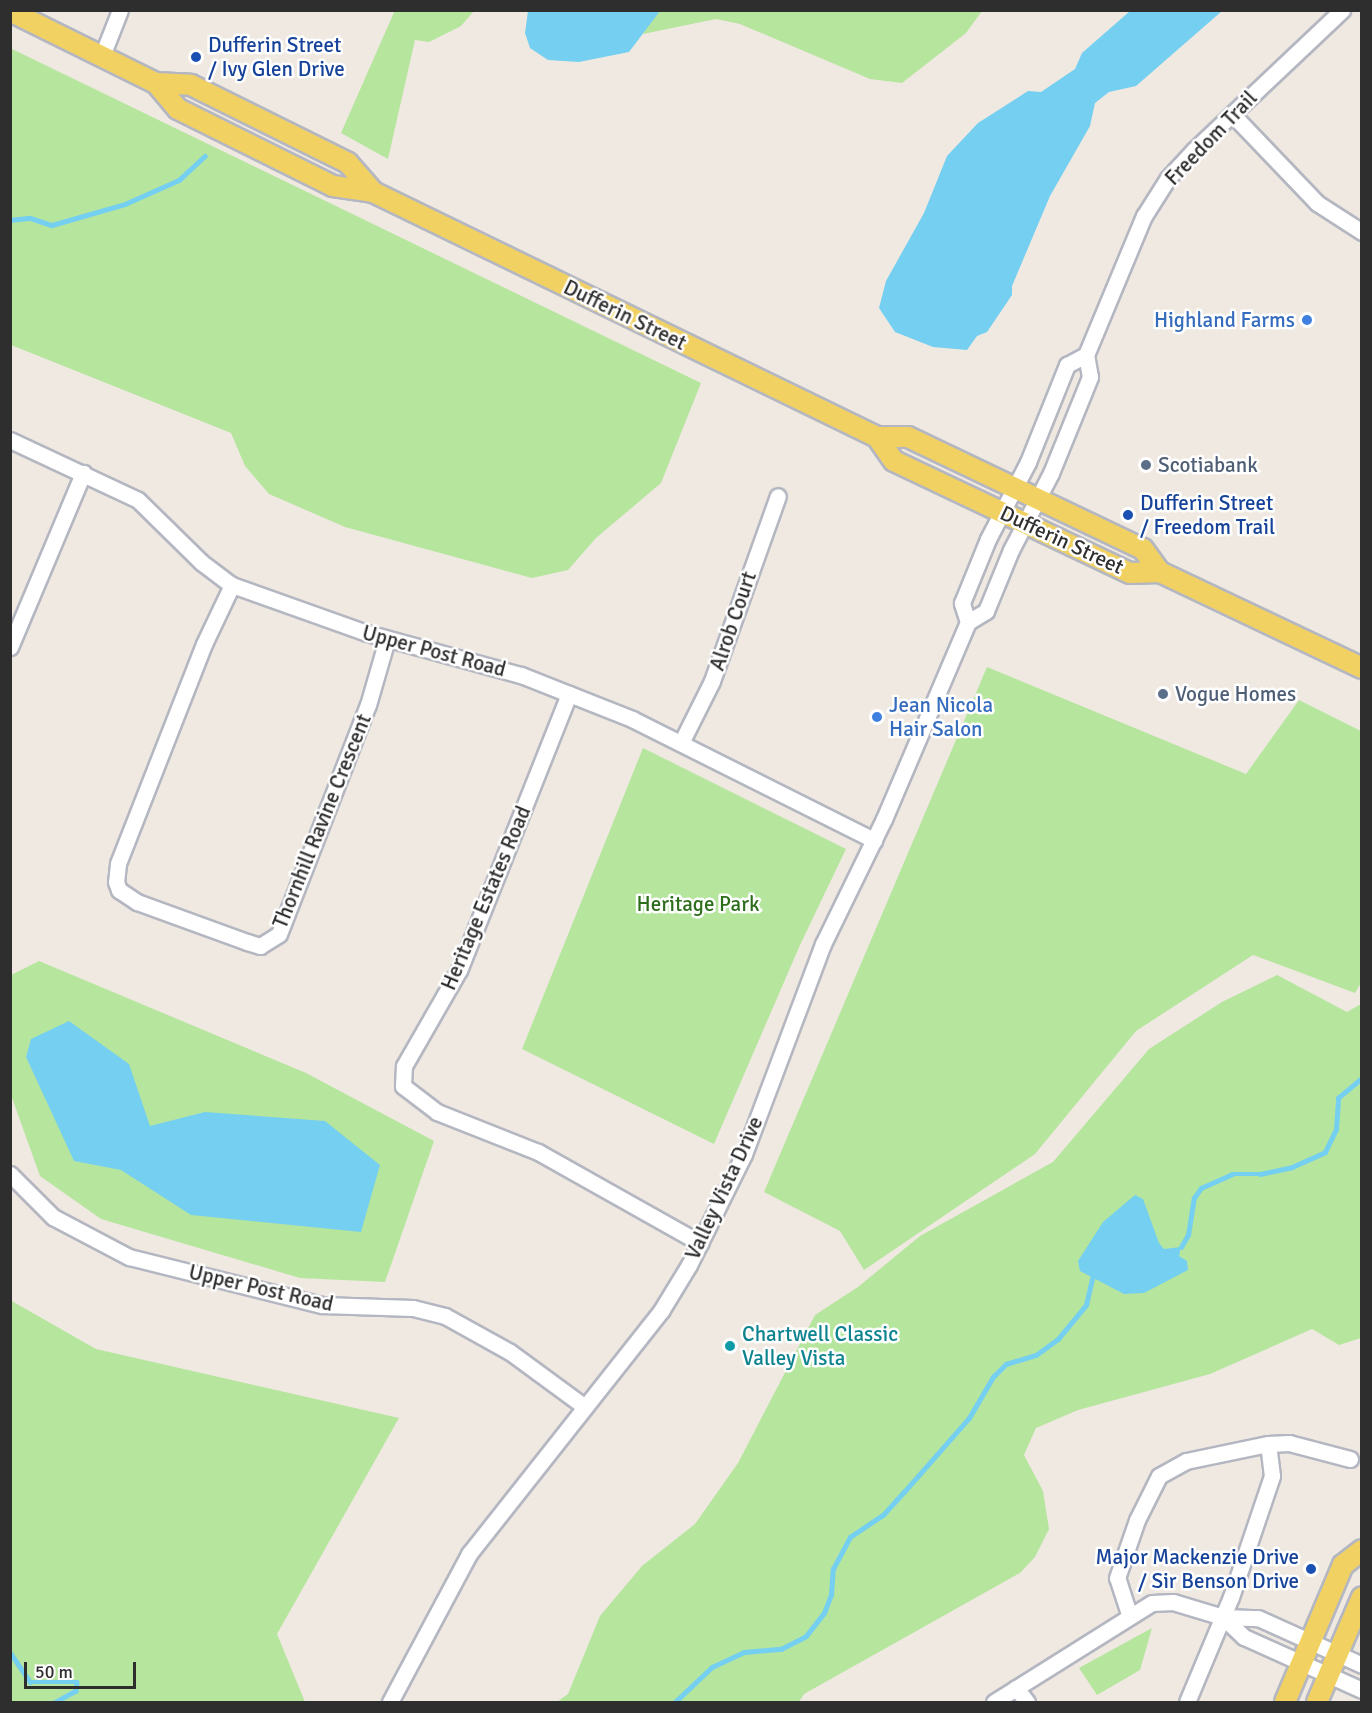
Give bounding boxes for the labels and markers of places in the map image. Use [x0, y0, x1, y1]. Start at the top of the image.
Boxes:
place label: Dufferin Street / Ivy Glen Drive [208, 32, 345, 82]
marker: Dufferin Street / Ivy Glen Drive [189, 50, 203, 64]
place label: Highland Farms [1154, 307, 1295, 333]
marker: Highland Farms [1300, 313, 1314, 327]
place label: Scotiabank [1158, 452, 1258, 478]
marker: Scotiabank [1139, 458, 1153, 472]
place label: Dufferin Street / Freedom Trail [1140, 490, 1275, 540]
marker: Dufferin Street / Freedom Trail [1121, 508, 1135, 522]
place label: Vogue Homes [1175, 681, 1296, 707]
marker: Vogue Homes [1156, 687, 1170, 701]
place label: Jean Nicola Hair Salon [889, 692, 993, 742]
marker: Jean Nicola Hair Salon [870, 710, 884, 724]
place label: Chartwell Classic Valley Vista [742, 1321, 898, 1371]
marker: Chartwell Classic Valley Vista [723, 1339, 737, 1353]
place label: Major Mackenzie Drive / Sir Benson Drive [1096, 1544, 1299, 1594]
marker: Major Mackenzie Drive / Sir Benson Drive [1304, 1562, 1318, 1576]

